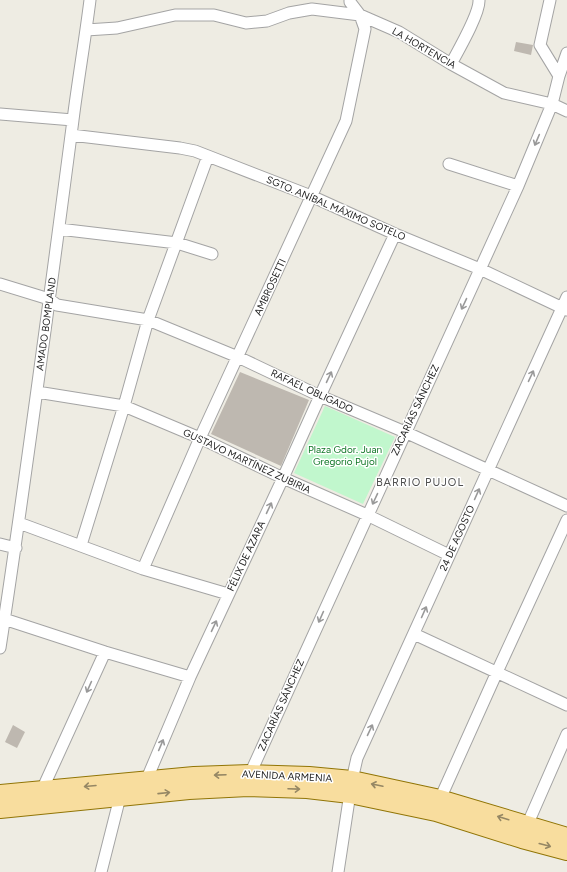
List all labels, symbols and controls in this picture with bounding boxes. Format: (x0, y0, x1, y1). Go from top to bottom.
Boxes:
street label: LA HORTENCIA (390, 24, 459, 72)
one-way arrow (533, 134, 541, 146)
street label: SGTO. ANÍBAL MÁXIMO SOTELO (264, 173, 408, 243)
street label: AMBROSETTI (251, 257, 289, 317)
street label: AMADO BOMPLAND (33, 277, 59, 371)
one-way arrow (460, 298, 467, 310)
street label: ZACARÍAS SÁNCHEZ (388, 362, 442, 458)
street label: RAFAEL OBLIGADO (269, 366, 356, 416)
one-way arrow (528, 370, 535, 382)
one-way arrow (326, 371, 333, 383)
street label: GUSTAVO MARTÍNEZ ZUBIRIA (181, 426, 313, 496)
park label: Plaza Gdor. Juan Gregorio Pujol (308, 443, 383, 468)
district label: BARRIO PUJOL (376, 476, 464, 489)
one-way arrow (474, 488, 481, 500)
one-way arrow (371, 493, 378, 505)
one-way arrow (266, 502, 273, 514)
street label: 24 DE AGOSTO (437, 503, 477, 573)
street label: FÉLIX DE AZARA (224, 519, 268, 593)
one-way arrow (421, 607, 428, 619)
one-way arrow (317, 611, 324, 623)
one-way arrow (210, 620, 218, 632)
street label: ZACARÍAS SÁNCHEZ (255, 657, 307, 753)
one-way arrow (85, 681, 92, 693)
one-way arrow (367, 725, 374, 737)
one-way arrow (158, 739, 166, 751)
street label: AVENIDA ARMENIA (242, 767, 333, 785)
one-way arrow (214, 771, 227, 778)
one-way arrow (371, 781, 384, 789)
one-way arrow (84, 782, 97, 789)
one-way arrow (287, 785, 300, 792)
one-way arrow (157, 789, 170, 796)
one-way arrow (497, 814, 510, 821)
one-way arrow (538, 841, 551, 849)

